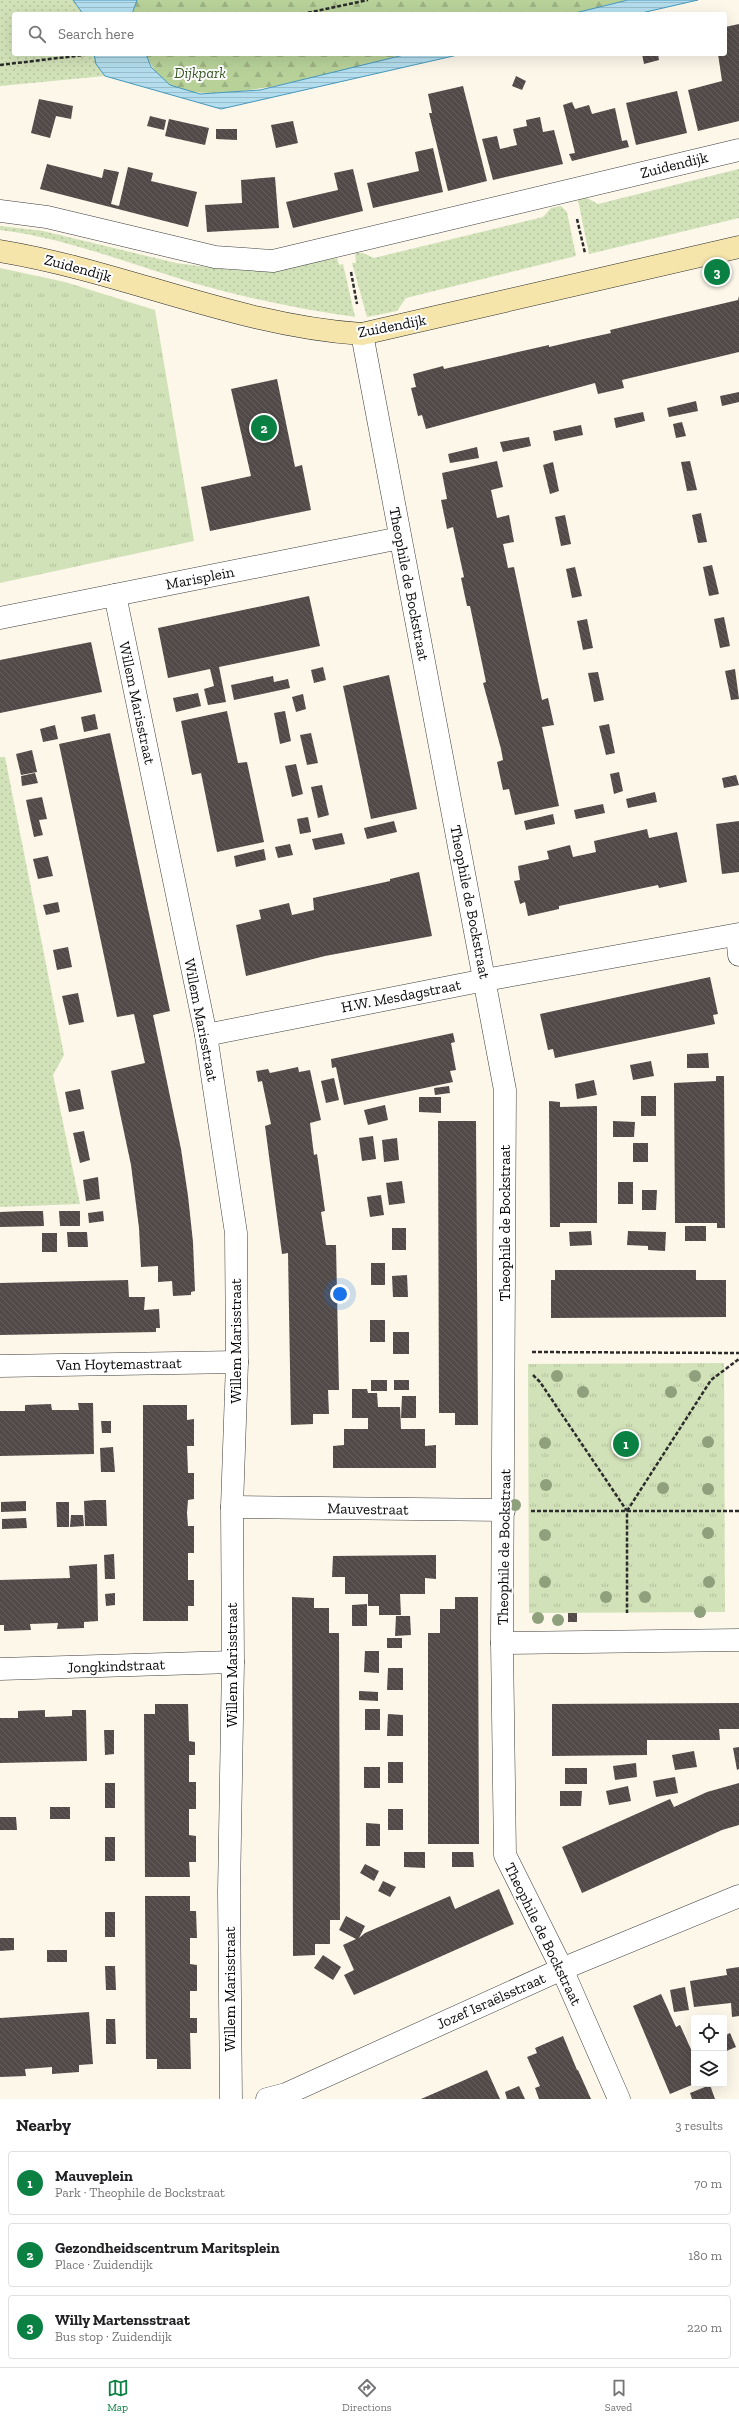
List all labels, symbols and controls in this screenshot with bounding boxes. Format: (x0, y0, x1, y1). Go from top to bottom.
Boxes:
search box (12, 12, 727, 56)
icon: search (26, 23, 48, 45)
text: Search here (58, 25, 134, 43)
park label: Dijkpark (174, 64, 226, 82)
street label: Zuidendijk (638, 148, 710, 182)
street label: Zuidendijk (42, 250, 114, 286)
pin: 3 (704, 257, 730, 287)
street label: Zuidendijk (356, 311, 428, 341)
pin: 2 (251, 413, 277, 443)
street label: Theophile de Bockstraat (385, 506, 433, 663)
street label: Marisplein (164, 562, 236, 593)
street label: Willem Marisstraat (115, 640, 159, 767)
street label: Theophile de Bockstraat (446, 824, 494, 981)
street label: Willem Marisstraat (180, 957, 222, 1084)
street label: H.W. Mesdagstraat (339, 975, 463, 1016)
street label: Theophile de Bockstraat (496, 1144, 514, 1301)
street label: Willem Marisstraat (227, 1278, 245, 1404)
your location (330, 1284, 350, 1304)
street label: Van Hoytemastraat (55, 1354, 182, 1374)
pin: 1 (613, 1429, 639, 1459)
street label: Theophile de Bockstraat (494, 1468, 514, 1625)
street label: Mauvestraat (327, 1499, 409, 1519)
street label: Willem Marisstraat (223, 1602, 241, 1728)
street label: Jongkindstraat (67, 1655, 166, 1677)
street label: Theophile de Bockstraat (501, 1860, 586, 2009)
street label: Willem Marisstraat (221, 1926, 239, 2052)
street label: Jozef Israëlsstraat (434, 1969, 549, 2033)
map controls (691, 2015, 727, 2087)
button: locate (691, 2015, 727, 2051)
button: layers (691, 2051, 727, 2087)
text: Nearby (16, 2115, 71, 2135)
text: 3 results (675, 2118, 723, 2133)
text: Mauveplein (55, 2167, 133, 2185)
text: 1 (27, 2176, 33, 2191)
text: 70 m (694, 2176, 722, 2191)
text: Park · Theophile de Bockstraat (55, 2185, 225, 2200)
text: Gezondheidscentrum Maritsplein (55, 2239, 280, 2257)
text: 2 (27, 2248, 33, 2263)
text: 180 m (688, 2248, 722, 2263)
text: Place · Zuidendijk (55, 2257, 153, 2272)
text: Willy Martensstraat (55, 2311, 190, 2329)
text: 3 (27, 2320, 33, 2335)
text: 220 m (687, 2320, 722, 2335)
text: Bus stop · Zuidendijk (55, 2329, 172, 2344)
tab: Map (107, 2377, 129, 2414)
tab: Directions (342, 2377, 392, 2414)
tab: Saved (605, 2377, 632, 2414)

